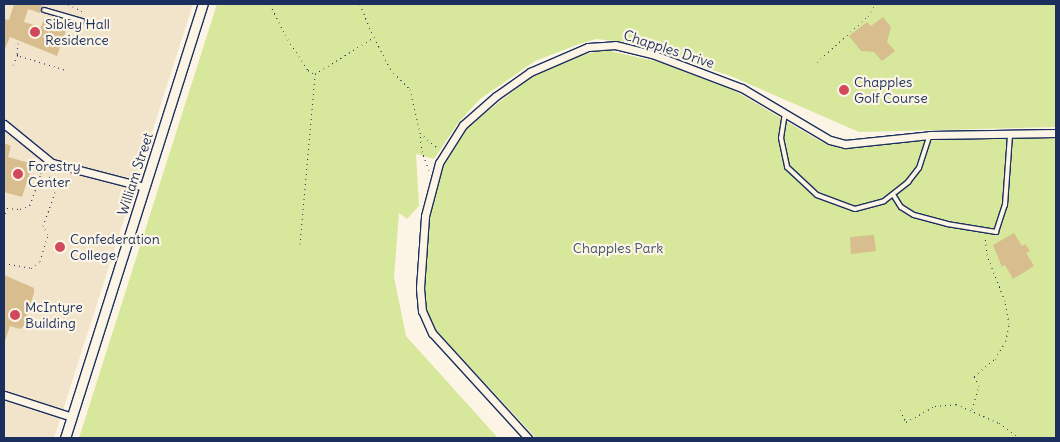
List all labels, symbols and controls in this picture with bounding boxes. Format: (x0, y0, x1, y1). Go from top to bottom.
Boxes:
place label: Sibley Hall Residence (45, 16, 110, 48)
marker: Sibley Hall Residence (29, 26, 41, 38)
street label: Chapples Drive (621, 26, 717, 72)
place label: Chapples Golf Course (854, 74, 928, 106)
marker: Chapples Golf Course (838, 84, 850, 96)
street label: William Street (114, 130, 156, 218)
place label: Forestry Center (28, 158, 81, 190)
marker: Forestry Center (12, 168, 24, 180)
place label: Confederation College (70, 231, 160, 264)
park label: Chapples Park (573, 240, 663, 256)
marker: Confederation College (54, 241, 66, 253)
place label: McIntyre Building (25, 299, 83, 332)
marker: McIntyre Building (9, 309, 21, 321)

